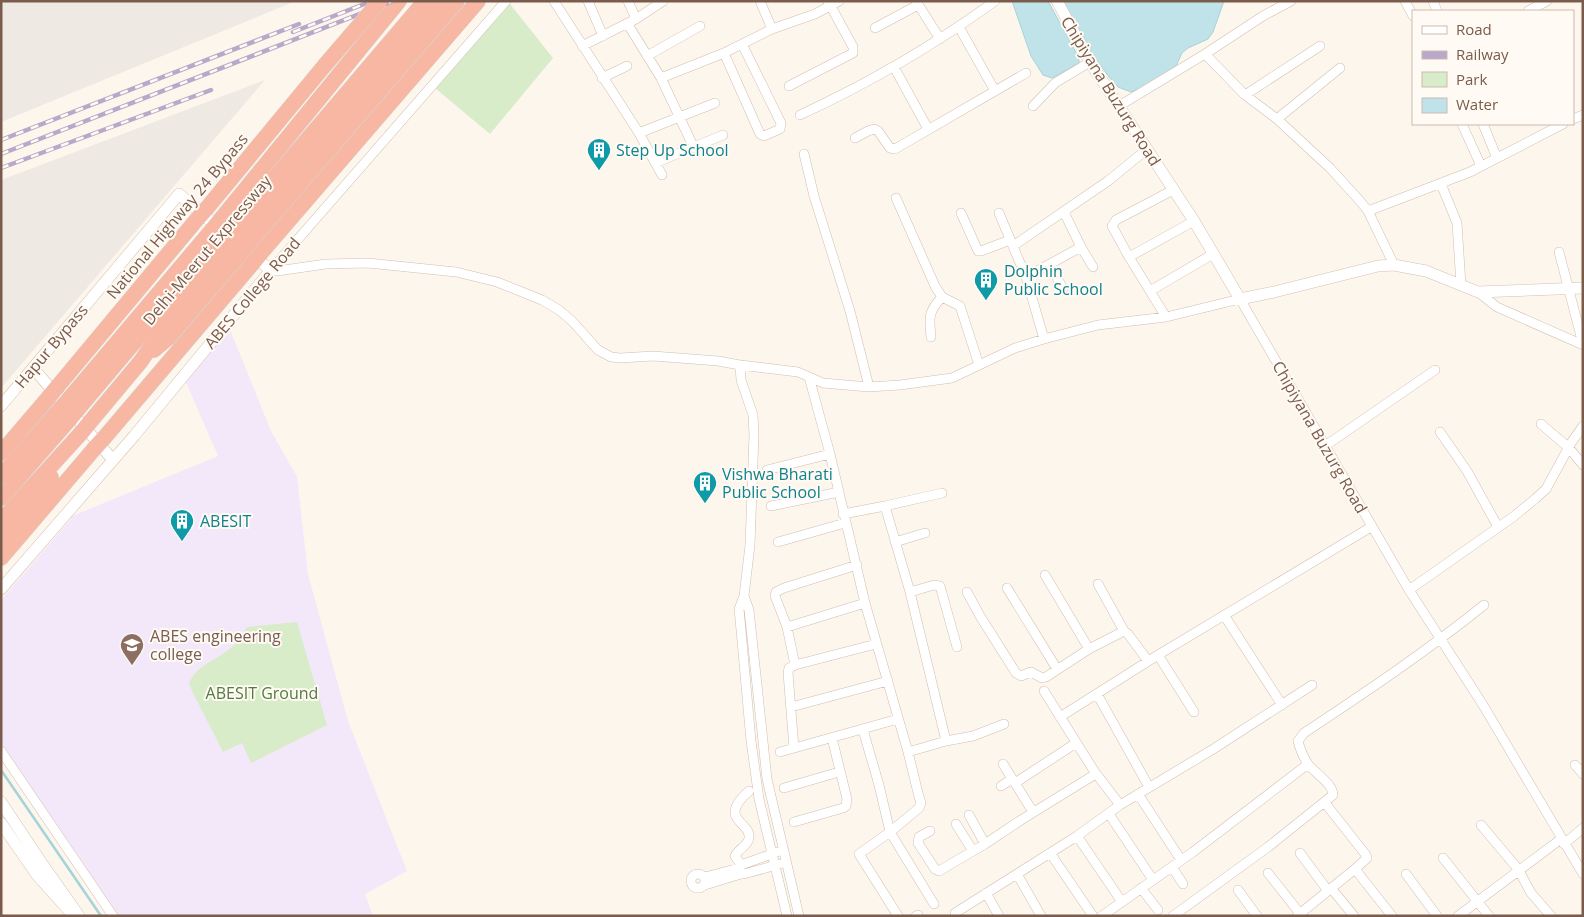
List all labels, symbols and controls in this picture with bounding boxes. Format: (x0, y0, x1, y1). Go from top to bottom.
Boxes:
legend (1412, 10, 1574, 125)
street label: Chipiyana Buzurg Road (1056, 12, 1166, 170)
text: Road (1456, 19, 1492, 39)
text: Railway (1456, 44, 1509, 64)
text: Park (1456, 69, 1487, 89)
text: Water (1456, 94, 1498, 114)
street label: National Highway 24 Bypass (101, 129, 253, 303)
building icon: Step Up School (586, 137, 612, 171)
place label: Step Up School (616, 139, 729, 161)
street label: Delhi-Meerut Expressway (138, 170, 277, 330)
street label: ABES College Road (199, 233, 305, 353)
place label: Dolphin Public School (1004, 260, 1103, 300)
building icon: Dolphin Public School (973, 267, 999, 301)
street label: Hapur Bypass (9, 299, 93, 393)
street label: Chipiyana Buzurg Road (1267, 357, 1373, 517)
place label: Vishwa Bharati Public School (722, 463, 833, 503)
building icon: Vishwa Bharati Public School (692, 470, 718, 504)
building icon: ABESIT (169, 508, 195, 542)
place label: ABESIT (200, 510, 252, 532)
place label: ABES engineering college (150, 625, 281, 665)
school or university icon: ABES engineering college (119, 632, 145, 666)
park label: ABESIT Ground (206, 682, 318, 704)

